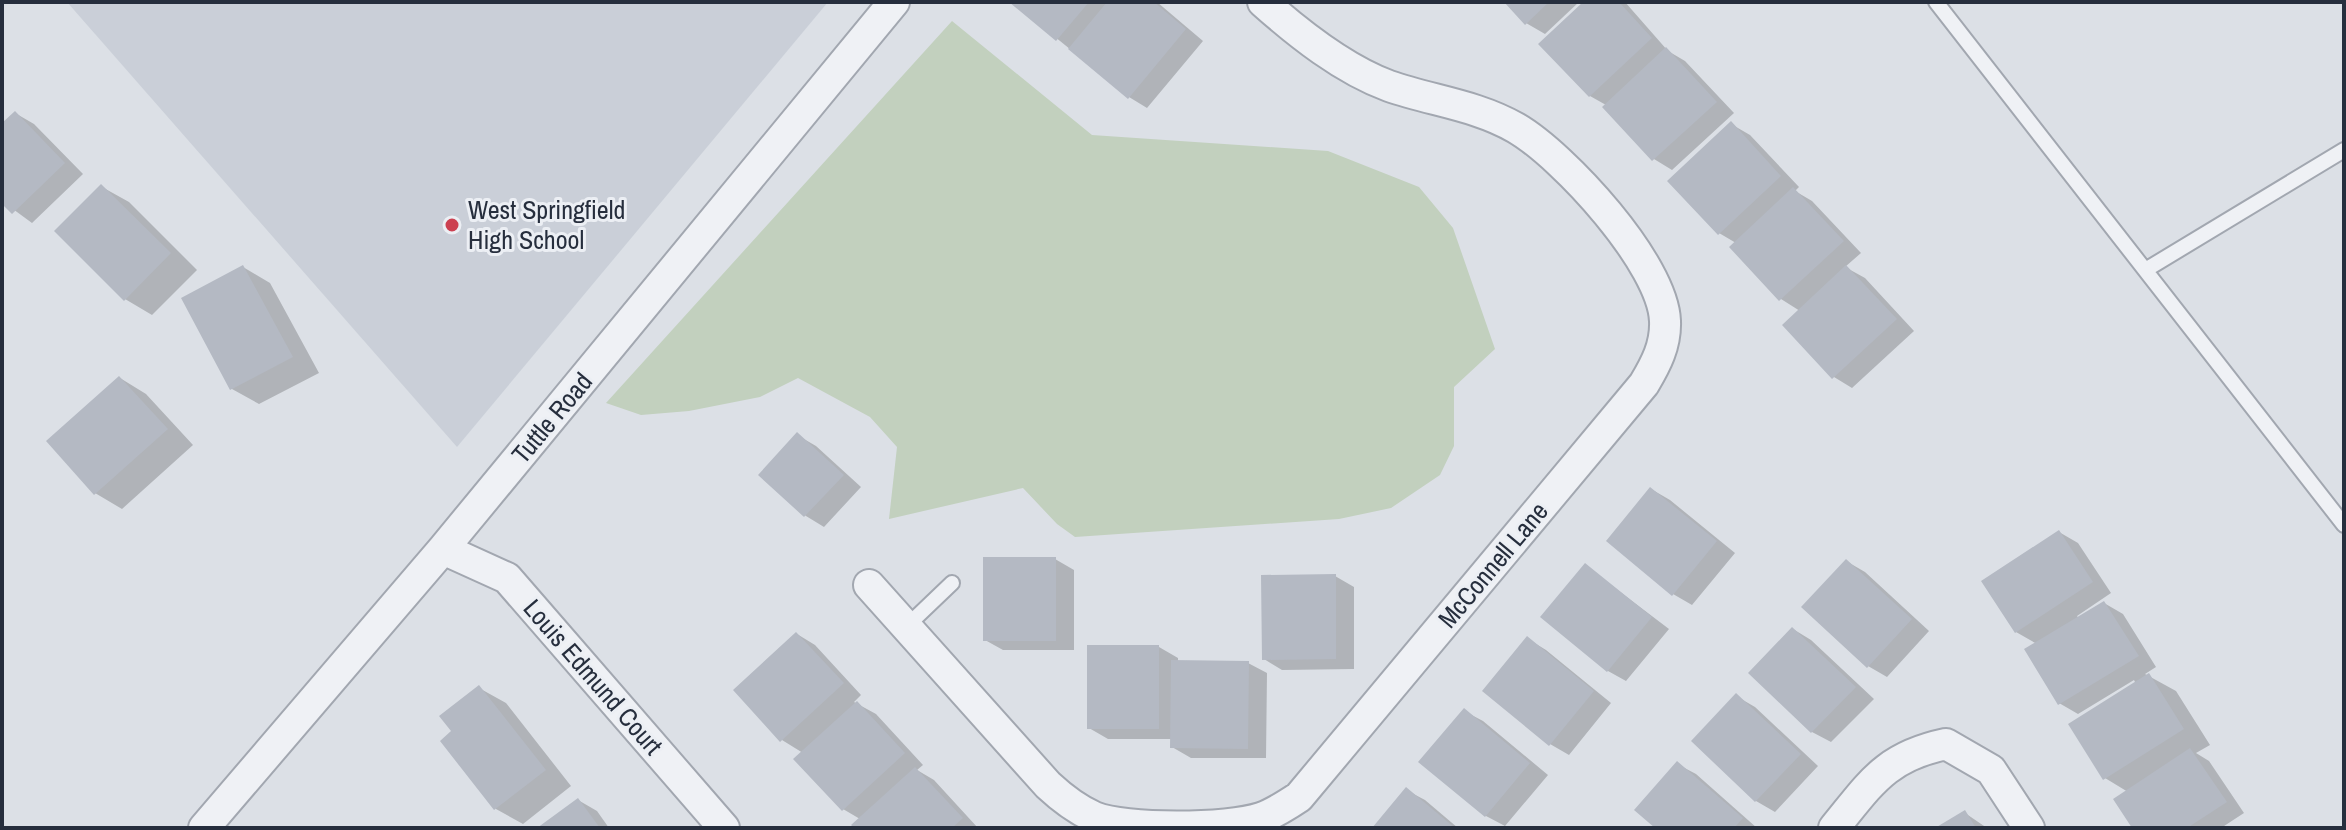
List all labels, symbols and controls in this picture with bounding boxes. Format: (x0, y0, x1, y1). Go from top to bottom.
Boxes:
place label: West Springfield High School (468, 192, 625, 257)
marker: West Springfield High School (443, 216, 461, 234)
street label: Tuttle Road (503, 365, 600, 470)
street label: McConnell Lane (1430, 494, 1556, 635)
street label: Louis Edmund Court (516, 591, 671, 762)

